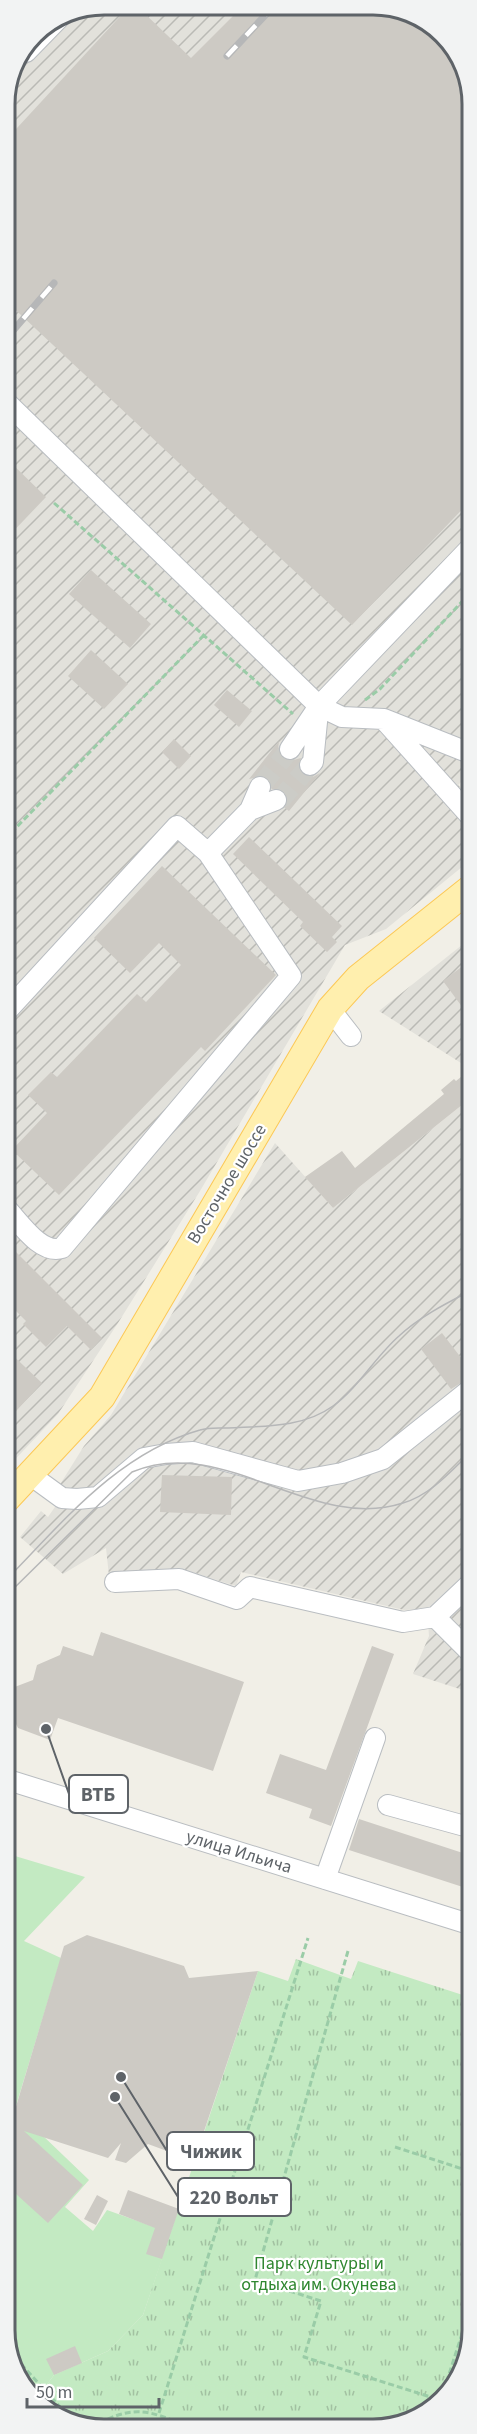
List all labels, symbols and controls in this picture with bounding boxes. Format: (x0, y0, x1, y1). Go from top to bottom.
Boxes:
street label: Восточное шоссе (181, 1119, 273, 1249)
callout: ВТБ (69, 1775, 128, 1813)
text: ВТБ (81, 1781, 115, 1809)
street label: улица Ильича (183, 1824, 295, 1880)
callout: Чижик (167, 2132, 254, 2170)
text: Чижик (180, 2138, 242, 2166)
callout: 220 Вольт (178, 2178, 291, 2216)
text: 220 Вольт (189, 2184, 279, 2212)
park label: Парк культуры и отдыха им. Окунева (241, 2251, 397, 2297)
scale bar (27, 2371, 159, 2409)
text: 50 m (36, 2380, 72, 2405)

